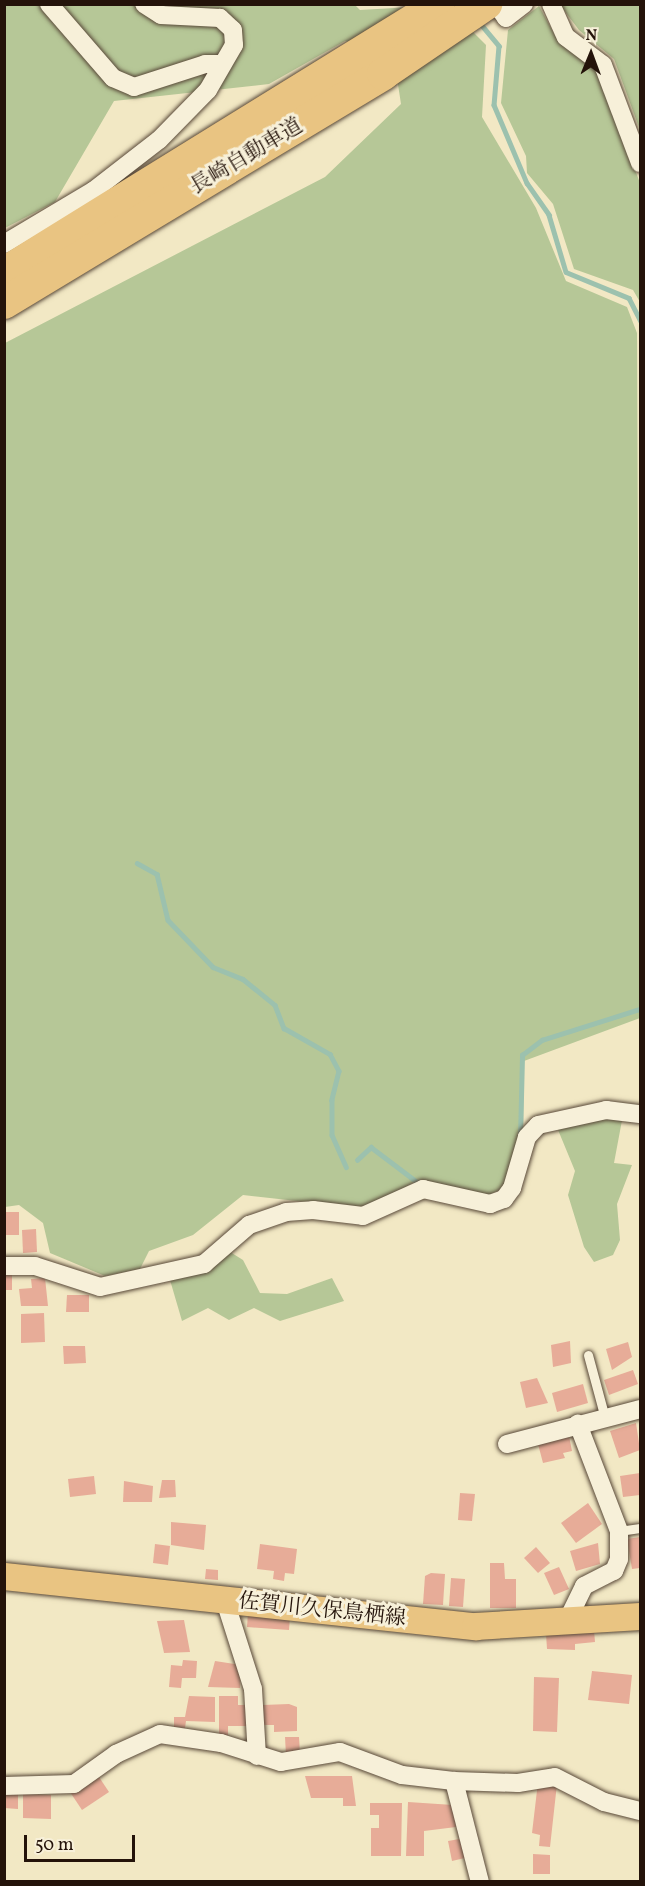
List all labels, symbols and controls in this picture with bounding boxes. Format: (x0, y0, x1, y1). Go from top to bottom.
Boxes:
north arrow (561, 24, 621, 84)
text: N (585, 25, 597, 47)
street label: 長崎自動車道 (187, 114, 307, 200)
street label: 佐賀川久保鳥栖線 (237, 1590, 407, 1632)
scale bar (27, 1823, 138, 1861)
text: 50 m (35, 1833, 74, 1858)

